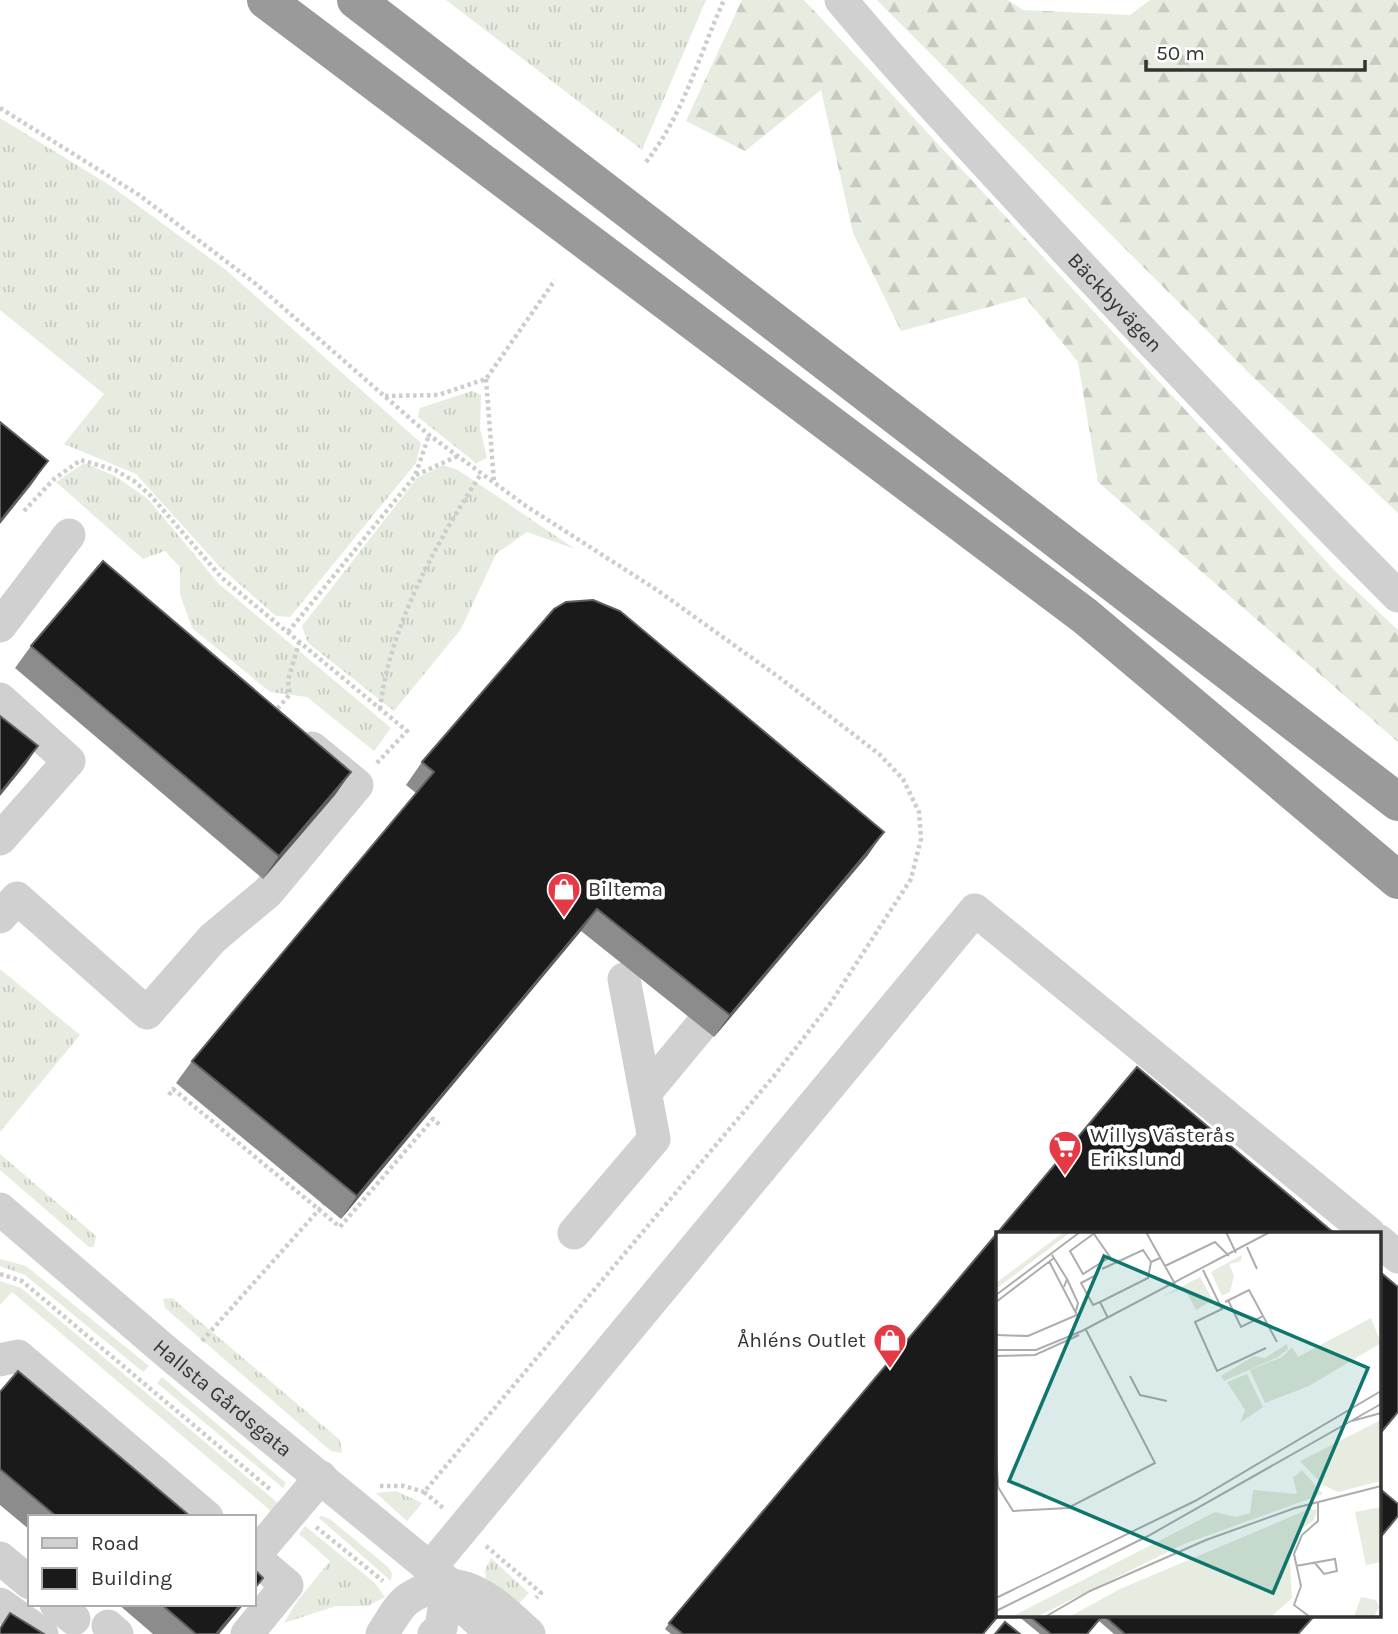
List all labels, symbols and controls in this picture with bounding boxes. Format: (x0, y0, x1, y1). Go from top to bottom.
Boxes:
scale bar (1146, 28, 1365, 72)
text: 50 m (1156, 41, 1205, 65)
street label: Bäckbyvägen (1063, 248, 1167, 357)
shop icon: Biltema (545, 870, 583, 919)
place label: Biltema (588, 877, 663, 901)
place label: Willys Västerås Erikslund (1090, 1123, 1235, 1171)
supermarket icon: Willys Västerås Erikslund (1046, 1128, 1084, 1177)
inset map (996, 1232, 1380, 1616)
shop icon: Åhléns Outlet (871, 1321, 909, 1370)
place label: Åhléns Outlet (737, 1328, 866, 1352)
street label: Hallsta Gårdsgata (149, 1334, 297, 1462)
legend (28, 1515, 256, 1606)
text: Road (91, 1531, 139, 1555)
text: Building (91, 1566, 172, 1590)

